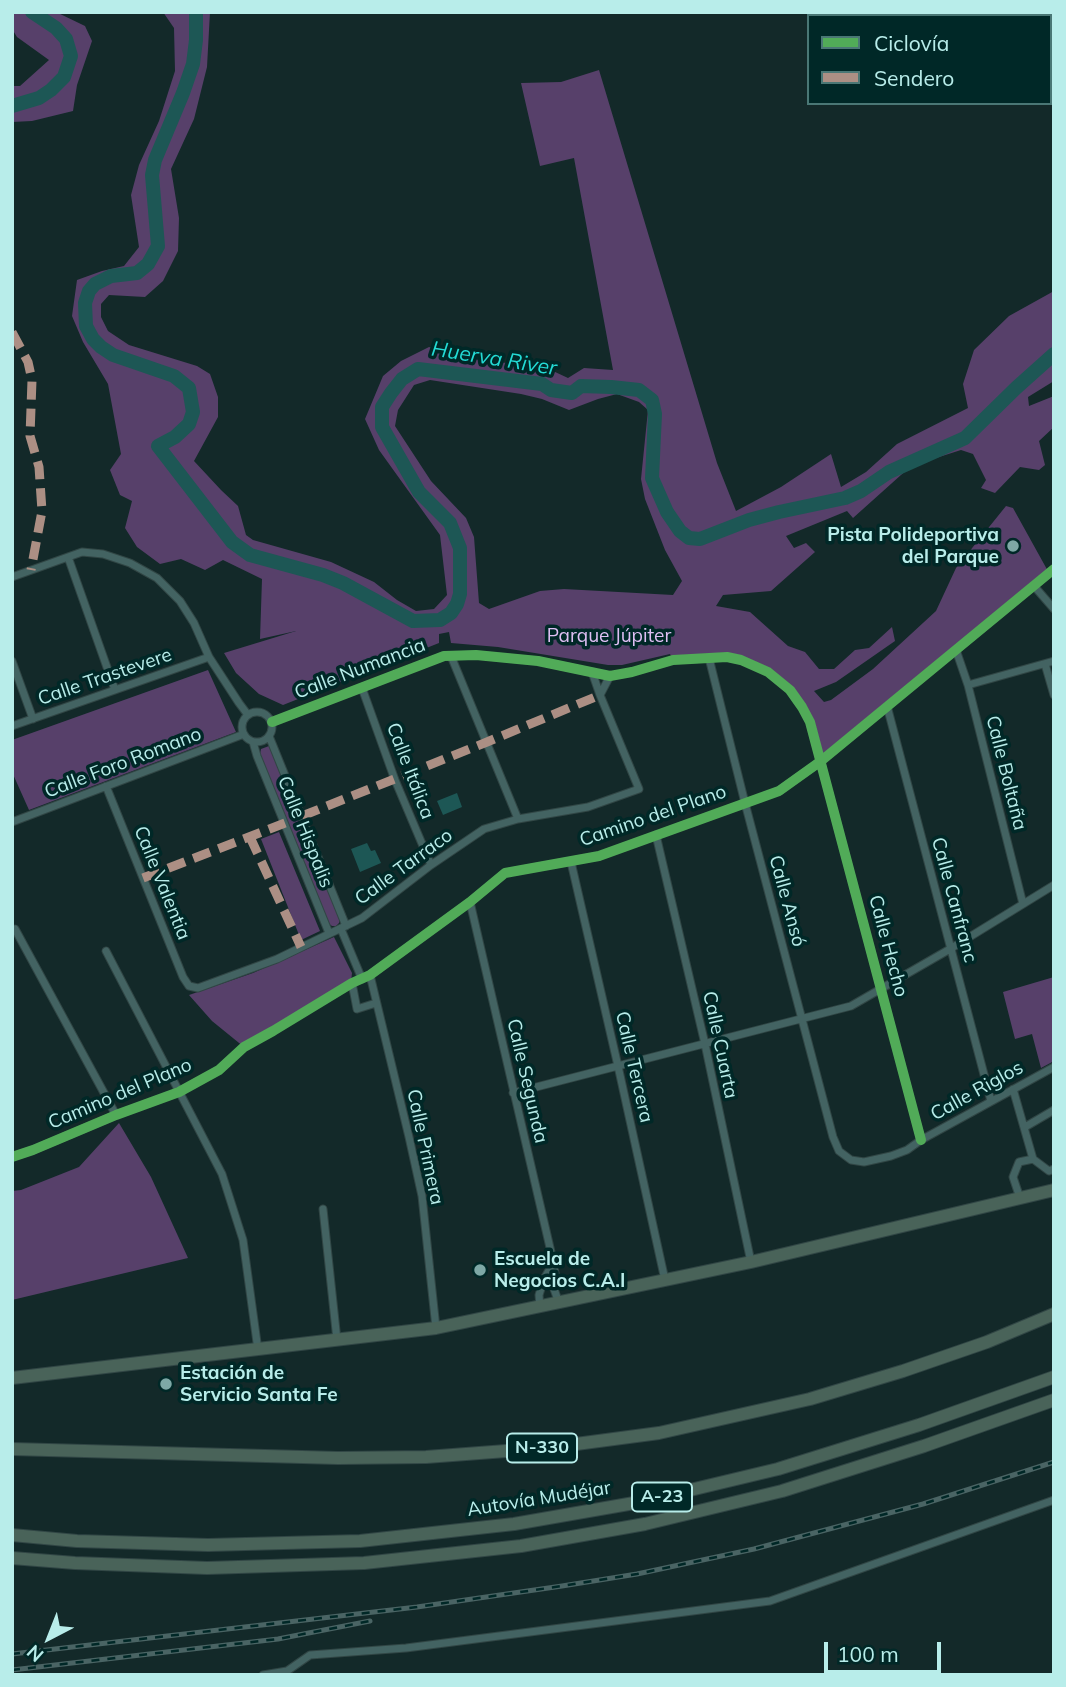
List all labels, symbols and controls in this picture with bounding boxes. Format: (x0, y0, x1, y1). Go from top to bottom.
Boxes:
legend (807, 14, 1052, 105)
text: Ciclovía (874, 30, 949, 56)
text: Sendero (874, 65, 954, 91)
water label: Huerva River (430, 337, 558, 381)
place label: Pista Polideportiva del Parque (827, 524, 999, 568)
marker: Pista Polideportiva del Parque (1005, 538, 1021, 554)
park label: Parque Júpiter (547, 625, 671, 647)
street label: Calle Numancia (291, 634, 429, 704)
street label: Calle Trastevere (35, 643, 175, 711)
street label: Calle Boltaña (981, 713, 1031, 833)
street label: Calle Itálica (381, 720, 439, 822)
street label: Calle Foro Romano (41, 723, 205, 803)
street label: Calle Hispalis (272, 773, 338, 891)
street label: Camino del Plano (577, 780, 729, 852)
street label: Calle Valentia (129, 823, 195, 943)
street label: Calle Tarraco (351, 824, 457, 910)
street label: Calle Canfranc (926, 835, 982, 965)
street label: Calle Ansó (764, 853, 810, 949)
street label: Calle Hecho (863, 892, 913, 1000)
street label: Calle Cuarta (698, 989, 742, 1101)
street label: Calle Tercera (610, 1009, 658, 1125)
street label: Calle Segunda (502, 1017, 552, 1145)
street label: Camino del Plano (45, 1053, 195, 1135)
street label: Calle Riglos (927, 1056, 1027, 1126)
street label: Calle Primera (402, 1087, 448, 1207)
place label: Escuela de Negocios C.A.I (494, 1248, 625, 1292)
marker: Escuela de Negocios C.A.I (472, 1262, 488, 1278)
place label: Estación de Servicio Santa Fe (180, 1362, 338, 1406)
marker: Estación de Servicio Santa Fe (158, 1376, 174, 1392)
road number: N-330 (507, 1434, 577, 1462)
street label: Autovía Mudéjar (466, 1476, 612, 1522)
road number: A-23 (632, 1482, 692, 1512)
north arrow (14, 1603, 84, 1673)
scale bar (828, 1628, 945, 1672)
text: N (22, 1640, 48, 1667)
text: 100 m (837, 1641, 899, 1667)

